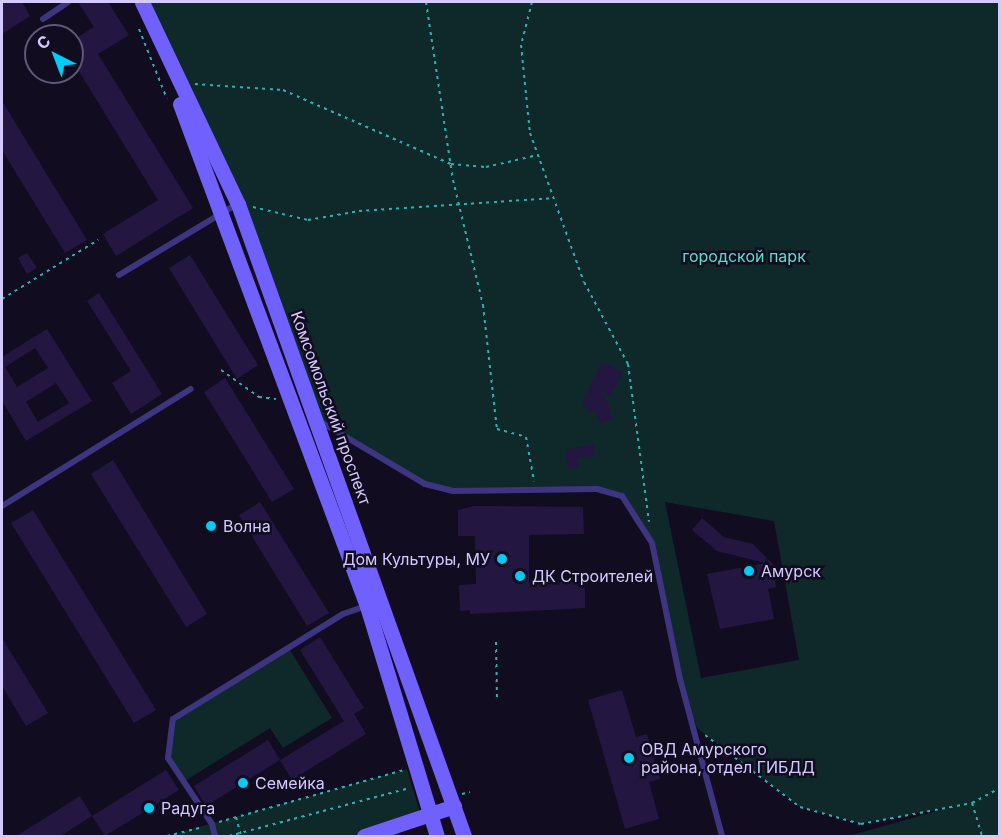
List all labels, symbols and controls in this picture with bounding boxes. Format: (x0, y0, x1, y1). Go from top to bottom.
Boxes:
north arrow (24, 24, 84, 84)
text: С (32, 31, 54, 54)
park label: городской парк (682, 246, 806, 266)
street label: Комсомольский проспект (287, 308, 375, 508)
place label: Волна (223, 516, 271, 536)
marker: Волна (204, 519, 218, 533)
place label: Дом Культуры, МУ (342, 549, 490, 569)
marker: Дом Культуры, МУ (495, 552, 509, 566)
place label: Амурск (761, 561, 821, 581)
marker: Амурск (742, 564, 756, 578)
place label: ДК Строителей (532, 566, 653, 586)
marker: ДК Строителей (513, 569, 527, 583)
place label: ОВД Амурского района, отдел ГИБДД (641, 739, 815, 777)
marker: ОВД Амурского района, отдел ГИБДД (622, 751, 636, 765)
place label: Семейка (255, 773, 325, 793)
marker: Семейка (236, 776, 250, 790)
place label: Радуга (161, 798, 215, 818)
marker: Радуга (142, 801, 156, 815)

